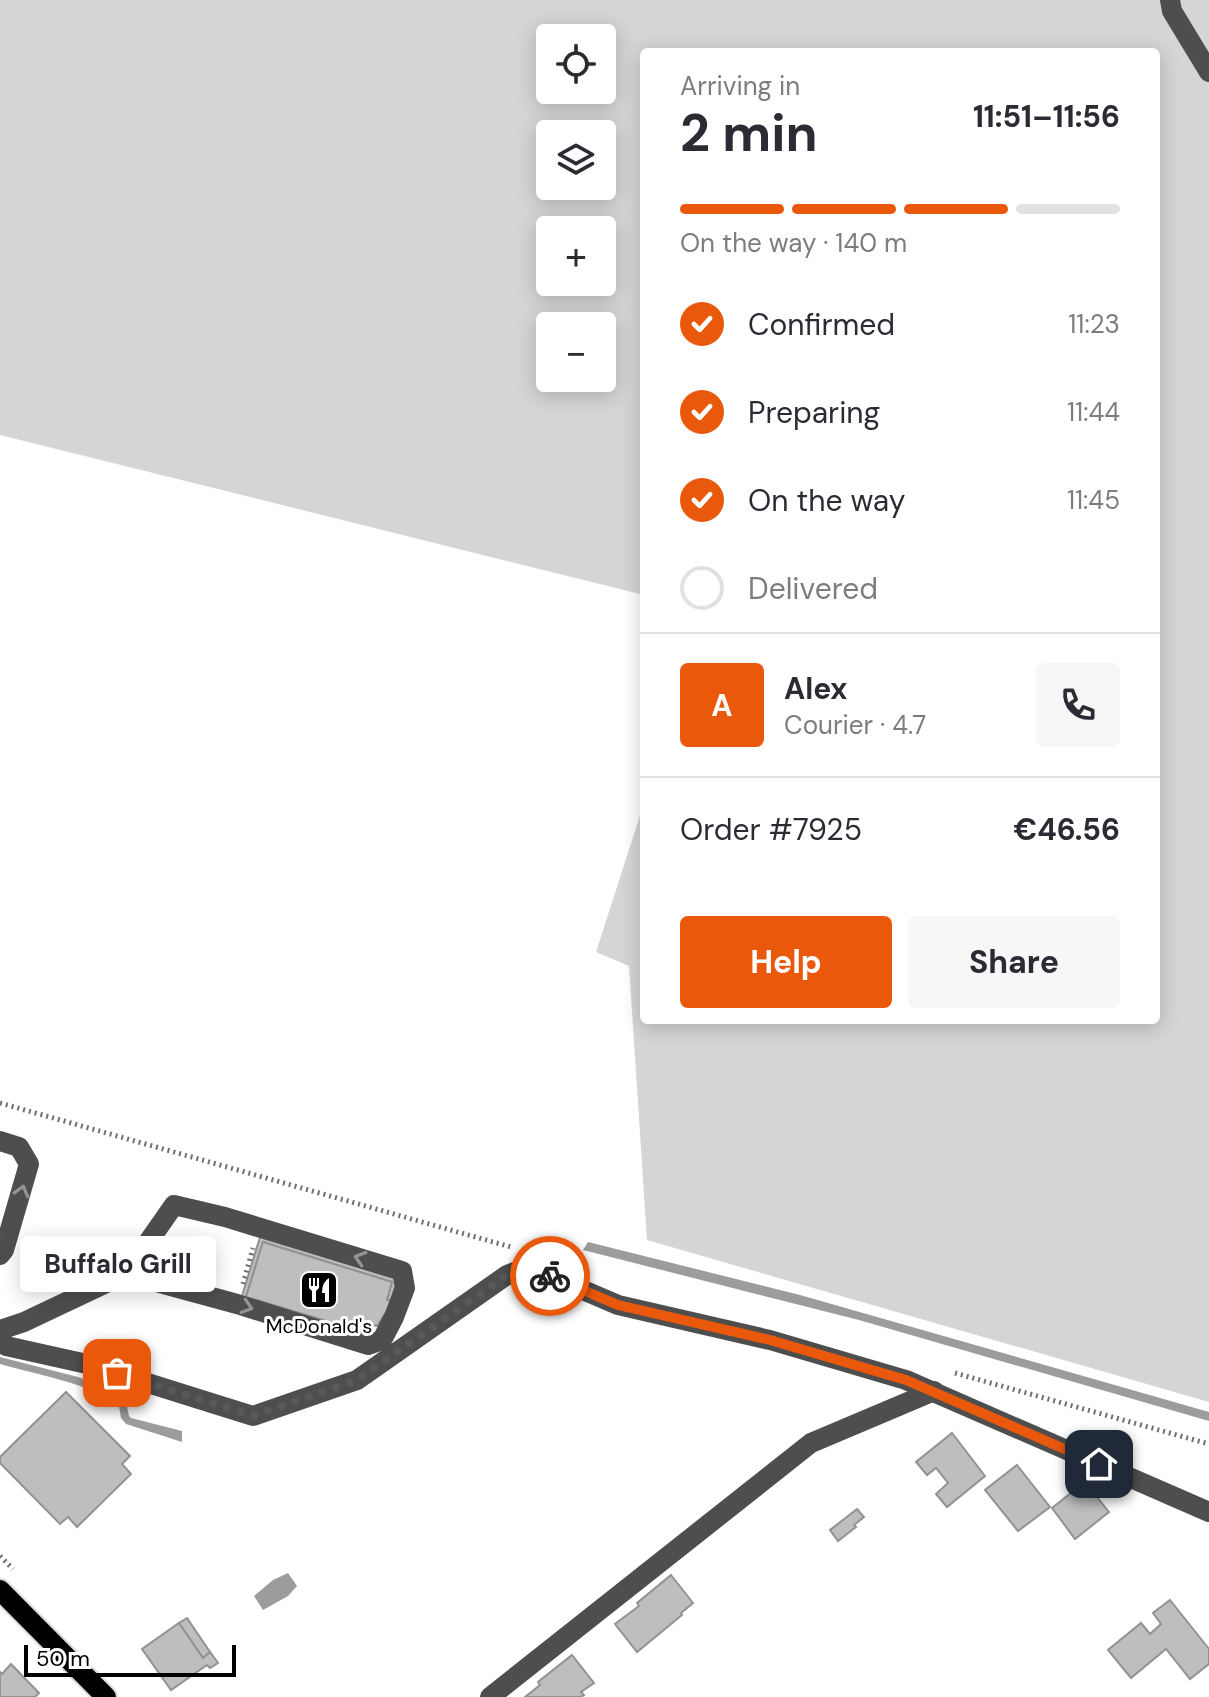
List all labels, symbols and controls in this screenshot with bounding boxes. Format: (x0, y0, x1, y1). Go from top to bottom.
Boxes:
map controls (536, 24, 616, 392)
button: locate (536, 24, 616, 104)
text: Arriving in (680, 69, 800, 103)
text: 11:51–11:56 (973, 97, 1120, 136)
text: 2 min (680, 99, 818, 167)
button: layers (536, 120, 616, 200)
button: + (536, 216, 616, 296)
text: On the way · 140 m (680, 226, 907, 260)
icon: check (680, 302, 724, 346)
text: Confirmed (748, 305, 895, 344)
text: 11:23 (1068, 307, 1120, 341)
button: − (536, 312, 616, 392)
icon: check (680, 390, 724, 434)
text: Preparing (748, 393, 880, 432)
text: 11:44 (1067, 395, 1120, 429)
icon: check (680, 478, 724, 522)
text: On the way (748, 481, 905, 520)
text: 11:45 (1067, 483, 1120, 517)
text: Delivered (748, 569, 878, 608)
button: phone (1036, 663, 1120, 747)
text: Alex (784, 669, 847, 708)
text: A (711, 686, 733, 725)
text: Courier · 4.7 (784, 708, 926, 742)
text: Order #7925 (680, 810, 862, 849)
text: €46.56 (1014, 810, 1120, 849)
button: Help (680, 916, 892, 1008)
button: Share (908, 916, 1120, 1008)
one-way arrow (12, 1184, 29, 1198)
courier (510, 1236, 590, 1316)
callout: Buffalo Grill (19, 1237, 215, 1293)
text: Buffalo Grill (44, 1247, 192, 1281)
one-way arrow (353, 1251, 367, 1267)
icon: bike (528, 1254, 572, 1298)
restaurant icon: McDonald's (298, 1269, 340, 1311)
one-way arrow (240, 1298, 254, 1314)
place label: McDonald's (266, 1313, 372, 1339)
pin (83, 1339, 151, 1407)
icon: bag (95, 1351, 139, 1395)
pin (1065, 1430, 1133, 1498)
icon: home (1077, 1442, 1121, 1486)
scale bar (24, 1641, 236, 1677)
text: 50 m (36, 1644, 90, 1673)

